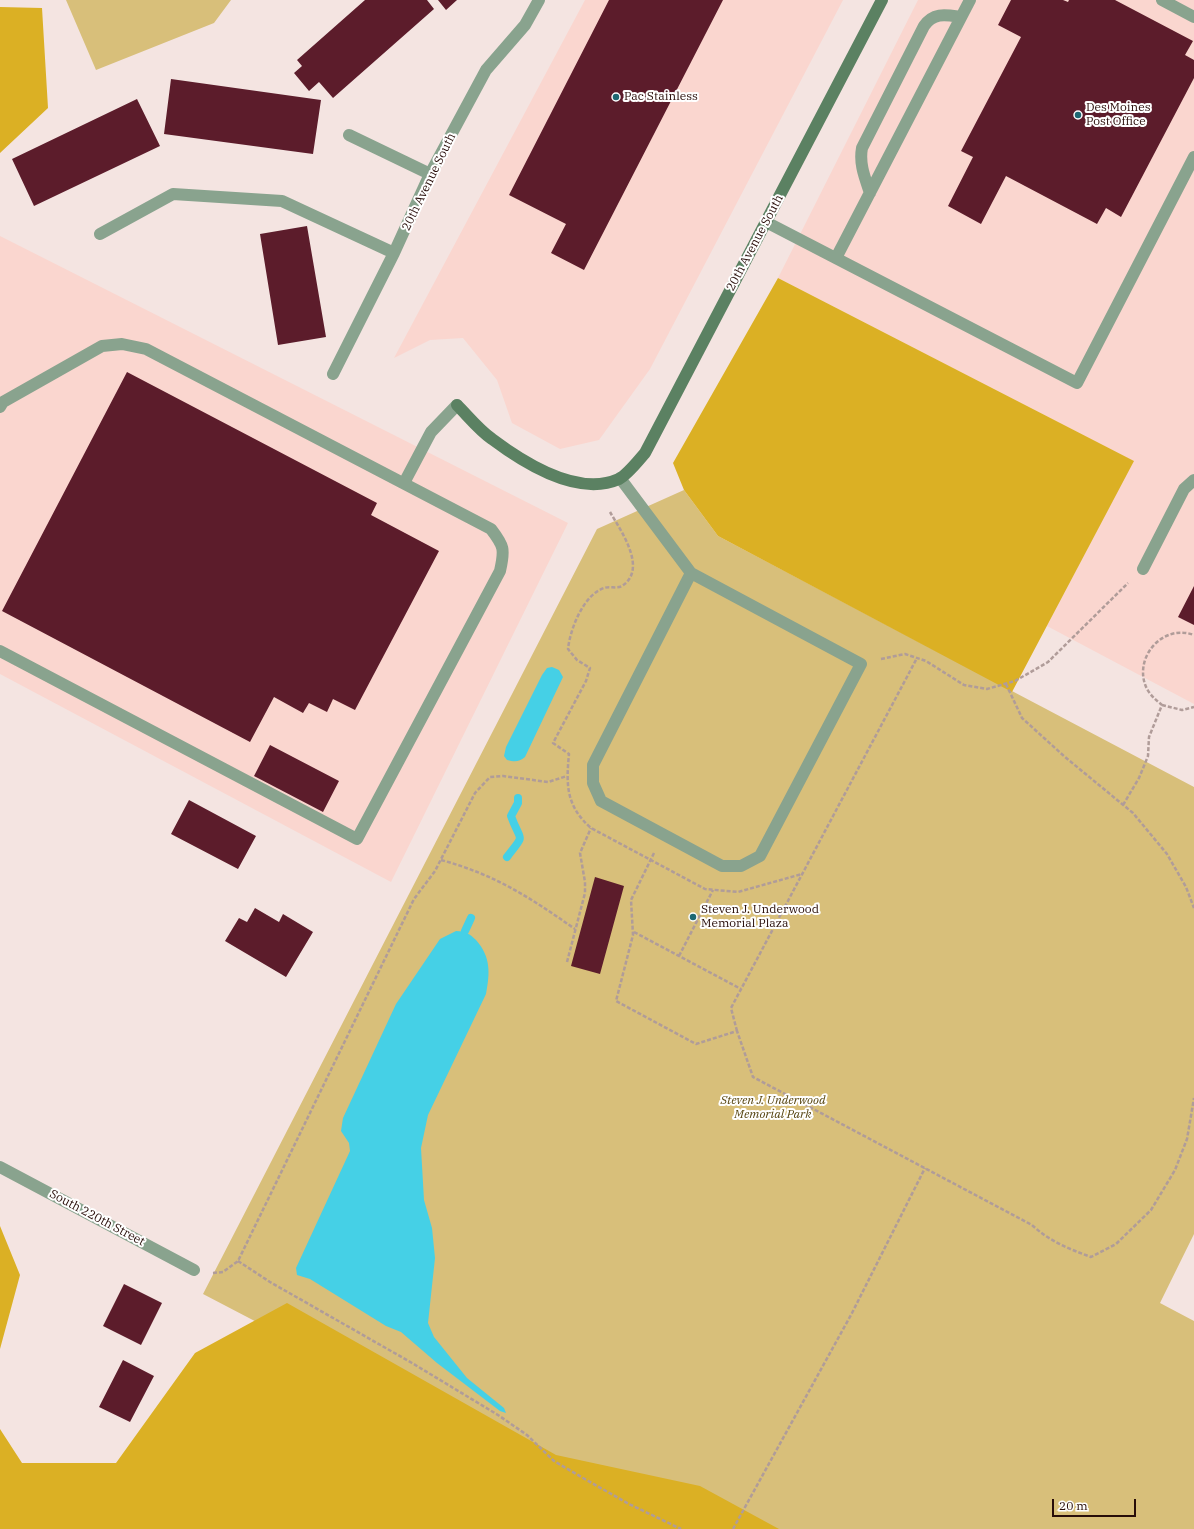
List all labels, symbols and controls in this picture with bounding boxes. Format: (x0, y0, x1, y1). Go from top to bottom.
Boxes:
place label: Pac Stainless (624, 90, 698, 104)
marker: Pac Stainless (611, 92, 621, 102)
place label: Des Moines Post Office (1086, 101, 1151, 129)
marker: Des Moines Post Office (1073, 110, 1083, 120)
street label: 20th Avenue South (399, 131, 459, 233)
street label: 20th Avenue South (724, 192, 786, 294)
place label: Steven J. Underwood Memorial Plaza (701, 903, 819, 931)
marker: Steven J. Underwood Memorial Plaza (688, 912, 698, 922)
park label: Steven J. Underwood Memorial Park (720, 1094, 826, 1122)
street label: South 220th Street (47, 1187, 147, 1249)
scale bar (1054, 1491, 1138, 1517)
text: 20 m (1059, 1498, 1088, 1513)

